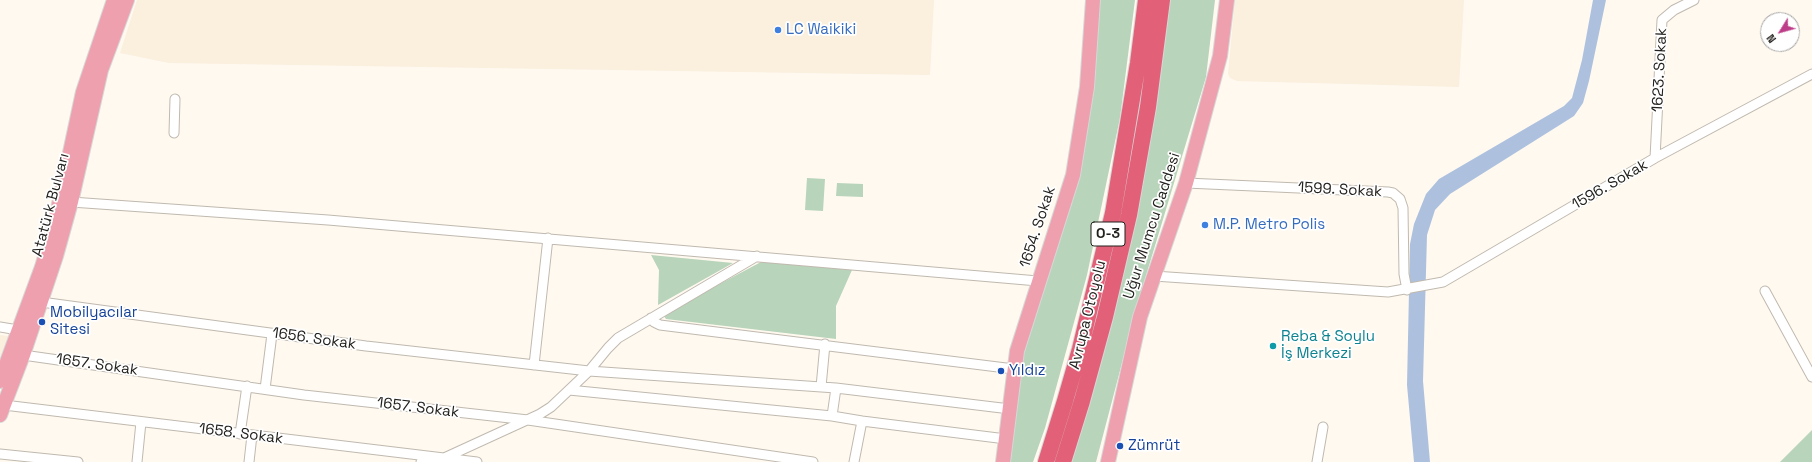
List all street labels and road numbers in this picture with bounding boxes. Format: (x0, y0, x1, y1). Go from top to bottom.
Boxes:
street label: 1623. Sokak (1649, 28, 1671, 112)
street label: Uğur Mumcu Caddesi (1120, 150, 1184, 302)
street label: Atatürk Bulvarı (29, 151, 73, 259)
street label: 1596. Sokak (1569, 156, 1651, 214)
street label: 1599. Sokak (1297, 179, 1383, 201)
street label: 1654. Sokak (1016, 184, 1060, 270)
road number: O-3 (1091, 222, 1125, 246)
street label: Avrupa Otoyolu (1066, 259, 1110, 371)
street label: 1656. Sokak (271, 324, 357, 354)
street label: 1657. Sokak (55, 350, 139, 380)
street label: 1657. Sokak (376, 394, 460, 422)
street label: 1658. Sokak (198, 420, 284, 448)

